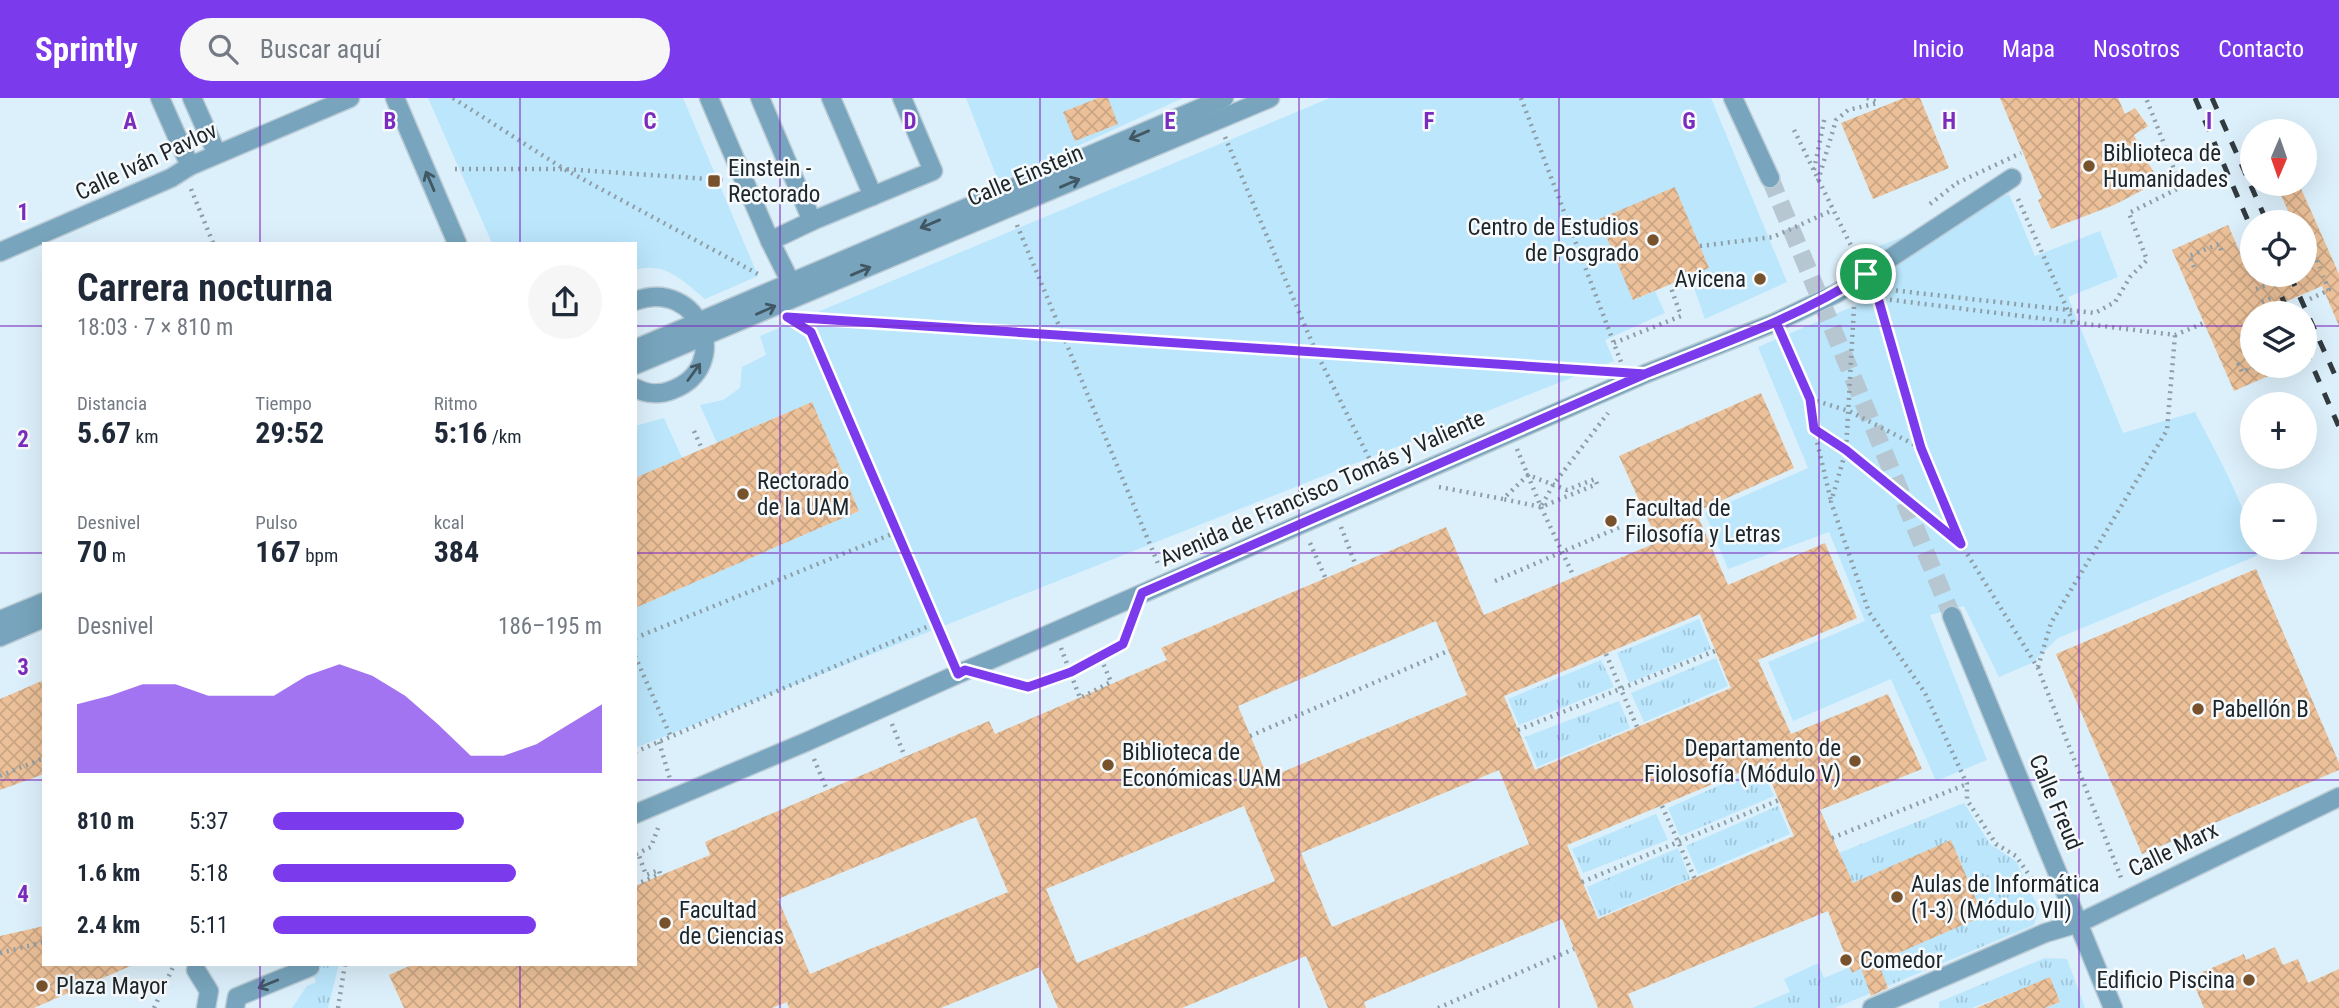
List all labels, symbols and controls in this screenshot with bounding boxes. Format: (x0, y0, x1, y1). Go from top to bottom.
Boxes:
search box (180, 18, 670, 81)
text: Sprintly (35, 30, 138, 69)
icon: search (204, 30, 242, 68)
text: Buscar aquí (260, 34, 381, 64)
text: Inicio (1912, 35, 1964, 63)
text: Mapa (2002, 35, 2055, 63)
text: Nosotros (2093, 35, 2180, 63)
text: Contacto (2218, 35, 2304, 63)
text: A (123, 108, 137, 135)
text: B (384, 108, 396, 135)
text: C (643, 108, 657, 135)
text: D (904, 108, 917, 135)
text: E (1164, 108, 1176, 135)
text: F (1424, 108, 1435, 135)
text: G (1682, 108, 1696, 135)
text: H (1942, 108, 1956, 135)
text: I (2206, 108, 2212, 135)
street label: Calle Iván Pavlov (71, 117, 222, 206)
north arrow (2240, 119, 2317, 196)
map controls (2240, 119, 2317, 560)
one-way arrow (1129, 129, 1150, 142)
street label: Calle Einstein (963, 139, 1087, 212)
place label: Biblioteca de Humanidades (2103, 140, 2228, 193)
place label: Einstein - Rectorado (728, 155, 820, 208)
marker: Biblioteca de Humanidades (2081, 158, 2097, 174)
one-way arrow (423, 170, 436, 192)
marker: Einstein - Rectorado (706, 173, 722, 189)
one-way arrow (1059, 175, 1081, 188)
text: 1 (17, 199, 29, 226)
button: locate (2240, 210, 2317, 287)
place label: Centro de Estudios de Posgrado (1468, 214, 1639, 267)
one-way arrow (920, 218, 941, 231)
marker: Centro de Estudios de Posgrado (1645, 232, 1661, 248)
pin (1836, 244, 1896, 304)
icon: arrive (1847, 255, 1885, 293)
one-way arrow (849, 264, 871, 277)
button: share (528, 265, 602, 339)
text: Carrera nocturna (77, 266, 333, 310)
place label: Avicena (1675, 266, 1746, 293)
marker: Avicena (1752, 271, 1768, 287)
button: layers (2240, 301, 2317, 378)
one-way arrow (755, 303, 776, 316)
text: 18:03 · 7 × 810 m (77, 314, 233, 341)
one-way arrow (687, 363, 702, 382)
text: Distancia (77, 392, 147, 415)
text: Tiempo (255, 392, 312, 415)
text: Ritmo (434, 392, 478, 415)
button: + (2240, 392, 2317, 469)
street label: Avenida de Francisco Tomás y Valiente (1156, 404, 1489, 572)
text: 5.67 (77, 415, 131, 450)
text: 29:52 (255, 415, 324, 450)
text: 5:16 (434, 415, 487, 450)
text: km (131, 425, 158, 448)
text: /km (487, 425, 522, 448)
text: 2 (17, 426, 29, 453)
place label: Rectorado de la UAM (757, 468, 849, 521)
button: − (2240, 483, 2317, 560)
marker: Rectorado de la UAM (735, 486, 751, 502)
place label: Facultad de Filosofía y Letras (1625, 495, 1781, 548)
text: Desnivel (77, 511, 140, 534)
text: Pulso (255, 511, 298, 534)
text: kcal (434, 511, 464, 534)
marker: Facultad de Filosofía y Letras (1603, 513, 1619, 529)
text: 70 (77, 534, 107, 569)
text: 167 (255, 534, 301, 569)
text: 384 (434, 534, 479, 569)
text: m (107, 544, 126, 567)
text: bpm (301, 544, 338, 567)
text: Desnivel (77, 613, 154, 640)
text: 186–195 m (498, 613, 602, 640)
text: 3 (17, 654, 29, 681)
place label: Pabellón B (2212, 696, 2309, 723)
marker: Pabellón B (2190, 701, 2206, 717)
place label: Departamento de Fiolosofía (Módulo V) (1644, 735, 1841, 788)
place label: Biblioteca de Económicas UAM (1122, 739, 1281, 792)
street label: Calle Freud (2023, 750, 2088, 854)
marker: Departamento de Fiolosofía (Módulo V) (1847, 753, 1863, 769)
marker: Biblioteca de Económicas UAM (1100, 757, 1116, 773)
text: 810 m (77, 808, 134, 835)
text: 5:37 (189, 808, 228, 835)
street label: Calle Marx (2124, 816, 2222, 883)
text: 1.6 km (77, 860, 140, 887)
text: 5:18 (189, 860, 228, 887)
place label: Aulas de Informática (1-3) (Módulo VII) (1911, 871, 2100, 924)
text: 4 (17, 881, 29, 908)
marker: Aulas de Informática (1-3) (Módulo VII) (1889, 889, 1905, 905)
place label: Facultad de Ciencias (679, 897, 784, 950)
text: 2.4 km (77, 912, 140, 939)
text: 5:11 (189, 912, 228, 939)
marker: Facultad de Ciencias (657, 915, 673, 931)
place label: Comedor (1860, 947, 1943, 974)
marker: Comedor (1838, 952, 1854, 968)
place label: Edificio Piscina (2097, 967, 2235, 994)
marker: Edificio Piscina (2241, 972, 2257, 988)
place label: Plaza Mayor (56, 973, 168, 1000)
marker: Plaza Mayor (34, 978, 50, 994)
one-way arrow (258, 979, 280, 992)

